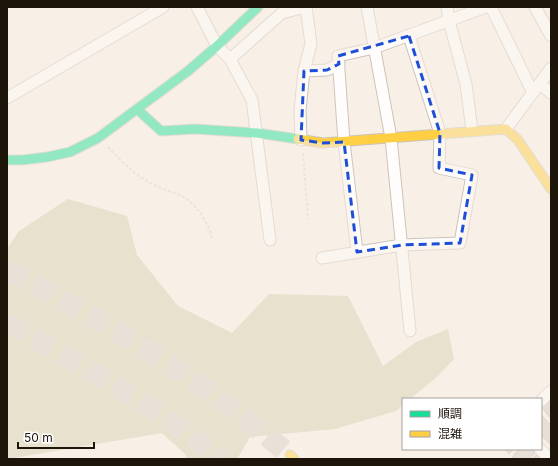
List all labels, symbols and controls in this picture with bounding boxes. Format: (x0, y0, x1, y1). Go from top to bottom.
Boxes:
legend (402, 398, 542, 450)
text: 順調 (438, 406, 462, 421)
scale bar (18, 424, 94, 450)
text: 混雑 (438, 426, 462, 441)
text: 50 m (24, 430, 53, 445)

